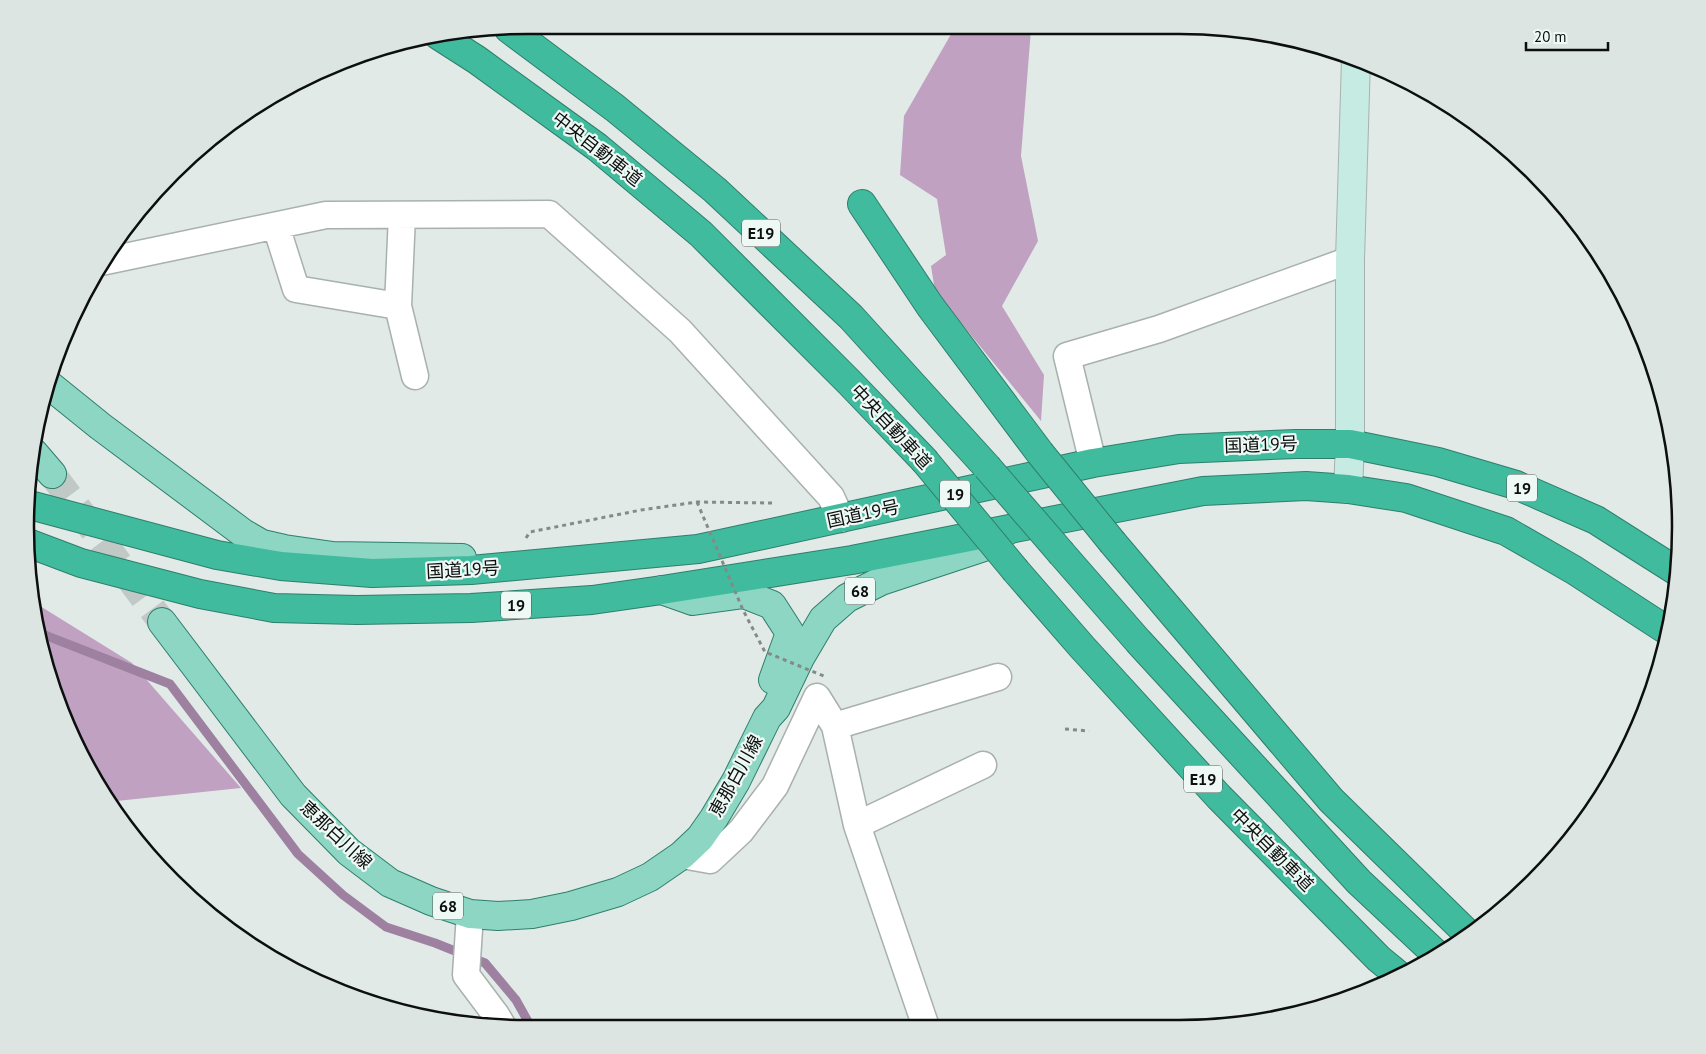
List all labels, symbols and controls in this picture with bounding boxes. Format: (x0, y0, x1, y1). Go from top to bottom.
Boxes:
scale bar (1526, 20, 1608, 52)
text: 20 m (1534, 27, 1567, 46)
street label: 中央自動車道 (548, 106, 647, 191)
road number: E19 (742, 220, 780, 247)
street label: 中央自動車道 (846, 379, 937, 474)
street label: 国道19号 (1224, 432, 1298, 457)
road number: 19 (1507, 474, 1537, 502)
road number: 19 (940, 480, 970, 508)
street label: 国道19号 (824, 495, 901, 532)
street label: 国道19号 (426, 556, 500, 583)
road number: 68 (845, 578, 875, 604)
road number: 19 (501, 592, 531, 618)
street label: 恵那白川線 (704, 731, 767, 821)
road number: E19 (1184, 766, 1222, 792)
street label: 恵那白川線 (296, 796, 377, 874)
street label: 中央自動車道 (1226, 803, 1319, 896)
road number: 68 (433, 892, 463, 919)

